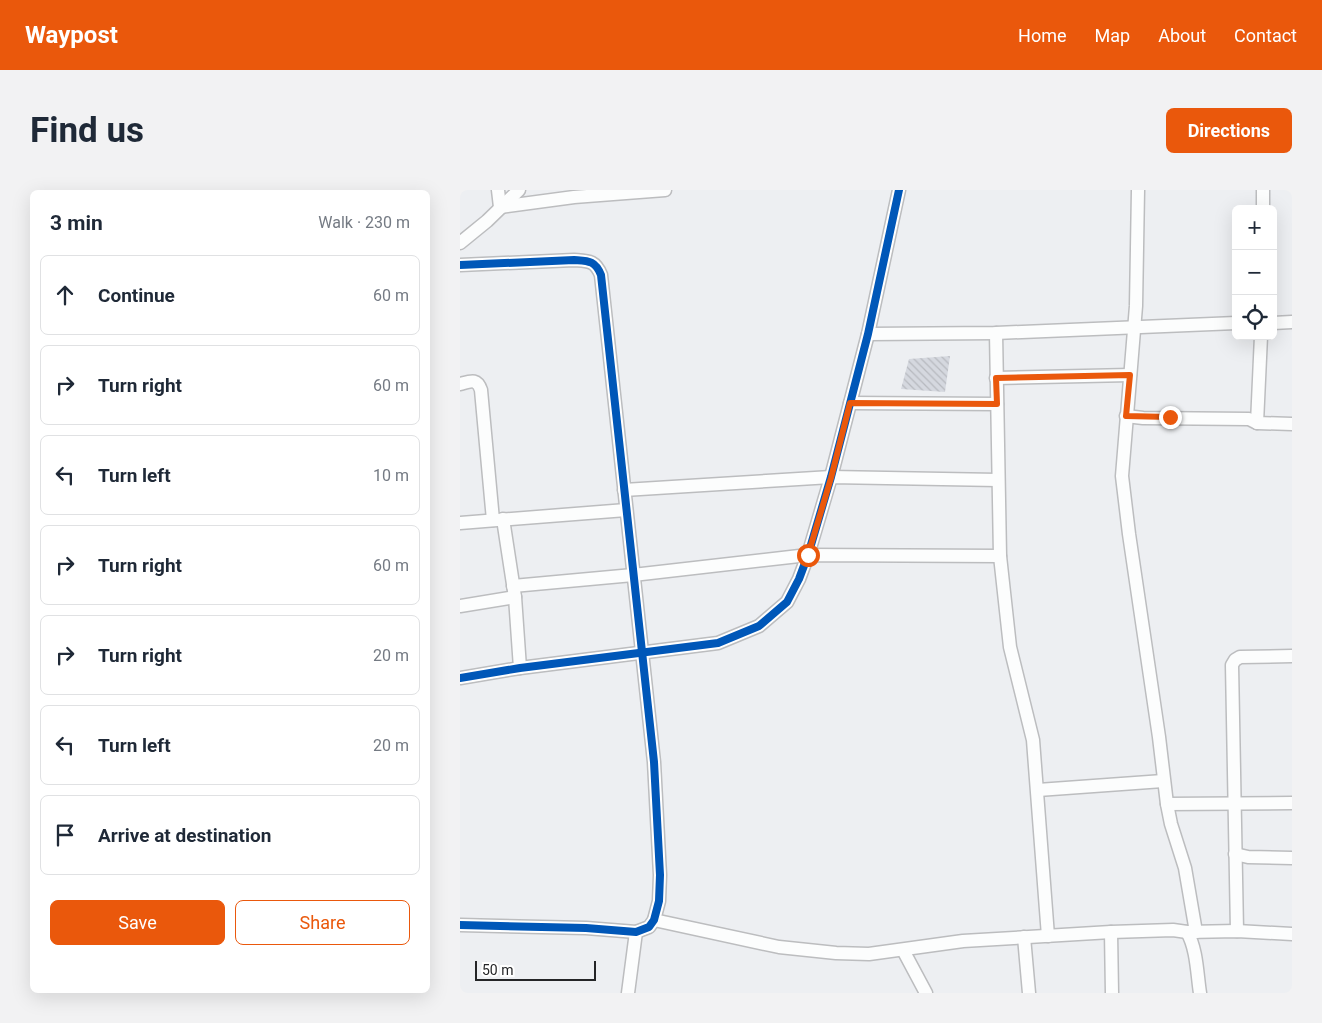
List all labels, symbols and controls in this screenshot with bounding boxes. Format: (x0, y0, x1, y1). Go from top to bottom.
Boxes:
text: Waypost (25, 21, 118, 49)
text: Home (1018, 25, 1067, 46)
text: Map (1095, 25, 1130, 46)
text: About (1158, 25, 1206, 46)
text: Contact (1234, 25, 1297, 46)
button: Directions (1166, 108, 1292, 153)
text: Find us (30, 110, 144, 151)
map controls (1232, 205, 1277, 340)
button: + (1232, 205, 1277, 250)
text: 3 min (50, 211, 103, 235)
text: Walk · 230 m (318, 213, 410, 232)
button: − (1232, 250, 1277, 295)
icon: ahead (51, 281, 79, 309)
text: Continue (98, 284, 175, 307)
text: 60 m (373, 286, 409, 305)
button: locate (1232, 295, 1277, 340)
icon: right (51, 371, 79, 399)
text: Turn right (98, 374, 182, 397)
text: 60 m (373, 376, 409, 395)
route end (1159, 406, 1182, 429)
icon: left (51, 461, 79, 489)
text: Turn left (98, 464, 171, 487)
text: 10 m (373, 466, 409, 485)
route start (797, 544, 820, 567)
icon: right (51, 551, 79, 579)
text: Turn right (98, 554, 182, 577)
text: 60 m (373, 556, 409, 575)
icon: right (51, 641, 79, 669)
text: Turn right (98, 644, 182, 667)
text: 20 m (373, 646, 409, 665)
icon: left (51, 731, 79, 759)
text: Turn left (98, 734, 171, 757)
text: 20 m (373, 736, 409, 755)
icon: arrive (51, 821, 79, 849)
text: Arrive at destination (98, 824, 271, 847)
button: Save (50, 900, 225, 945)
button: Share (235, 900, 410, 945)
scale bar (475, 958, 596, 981)
text: 50 m (482, 962, 514, 978)

